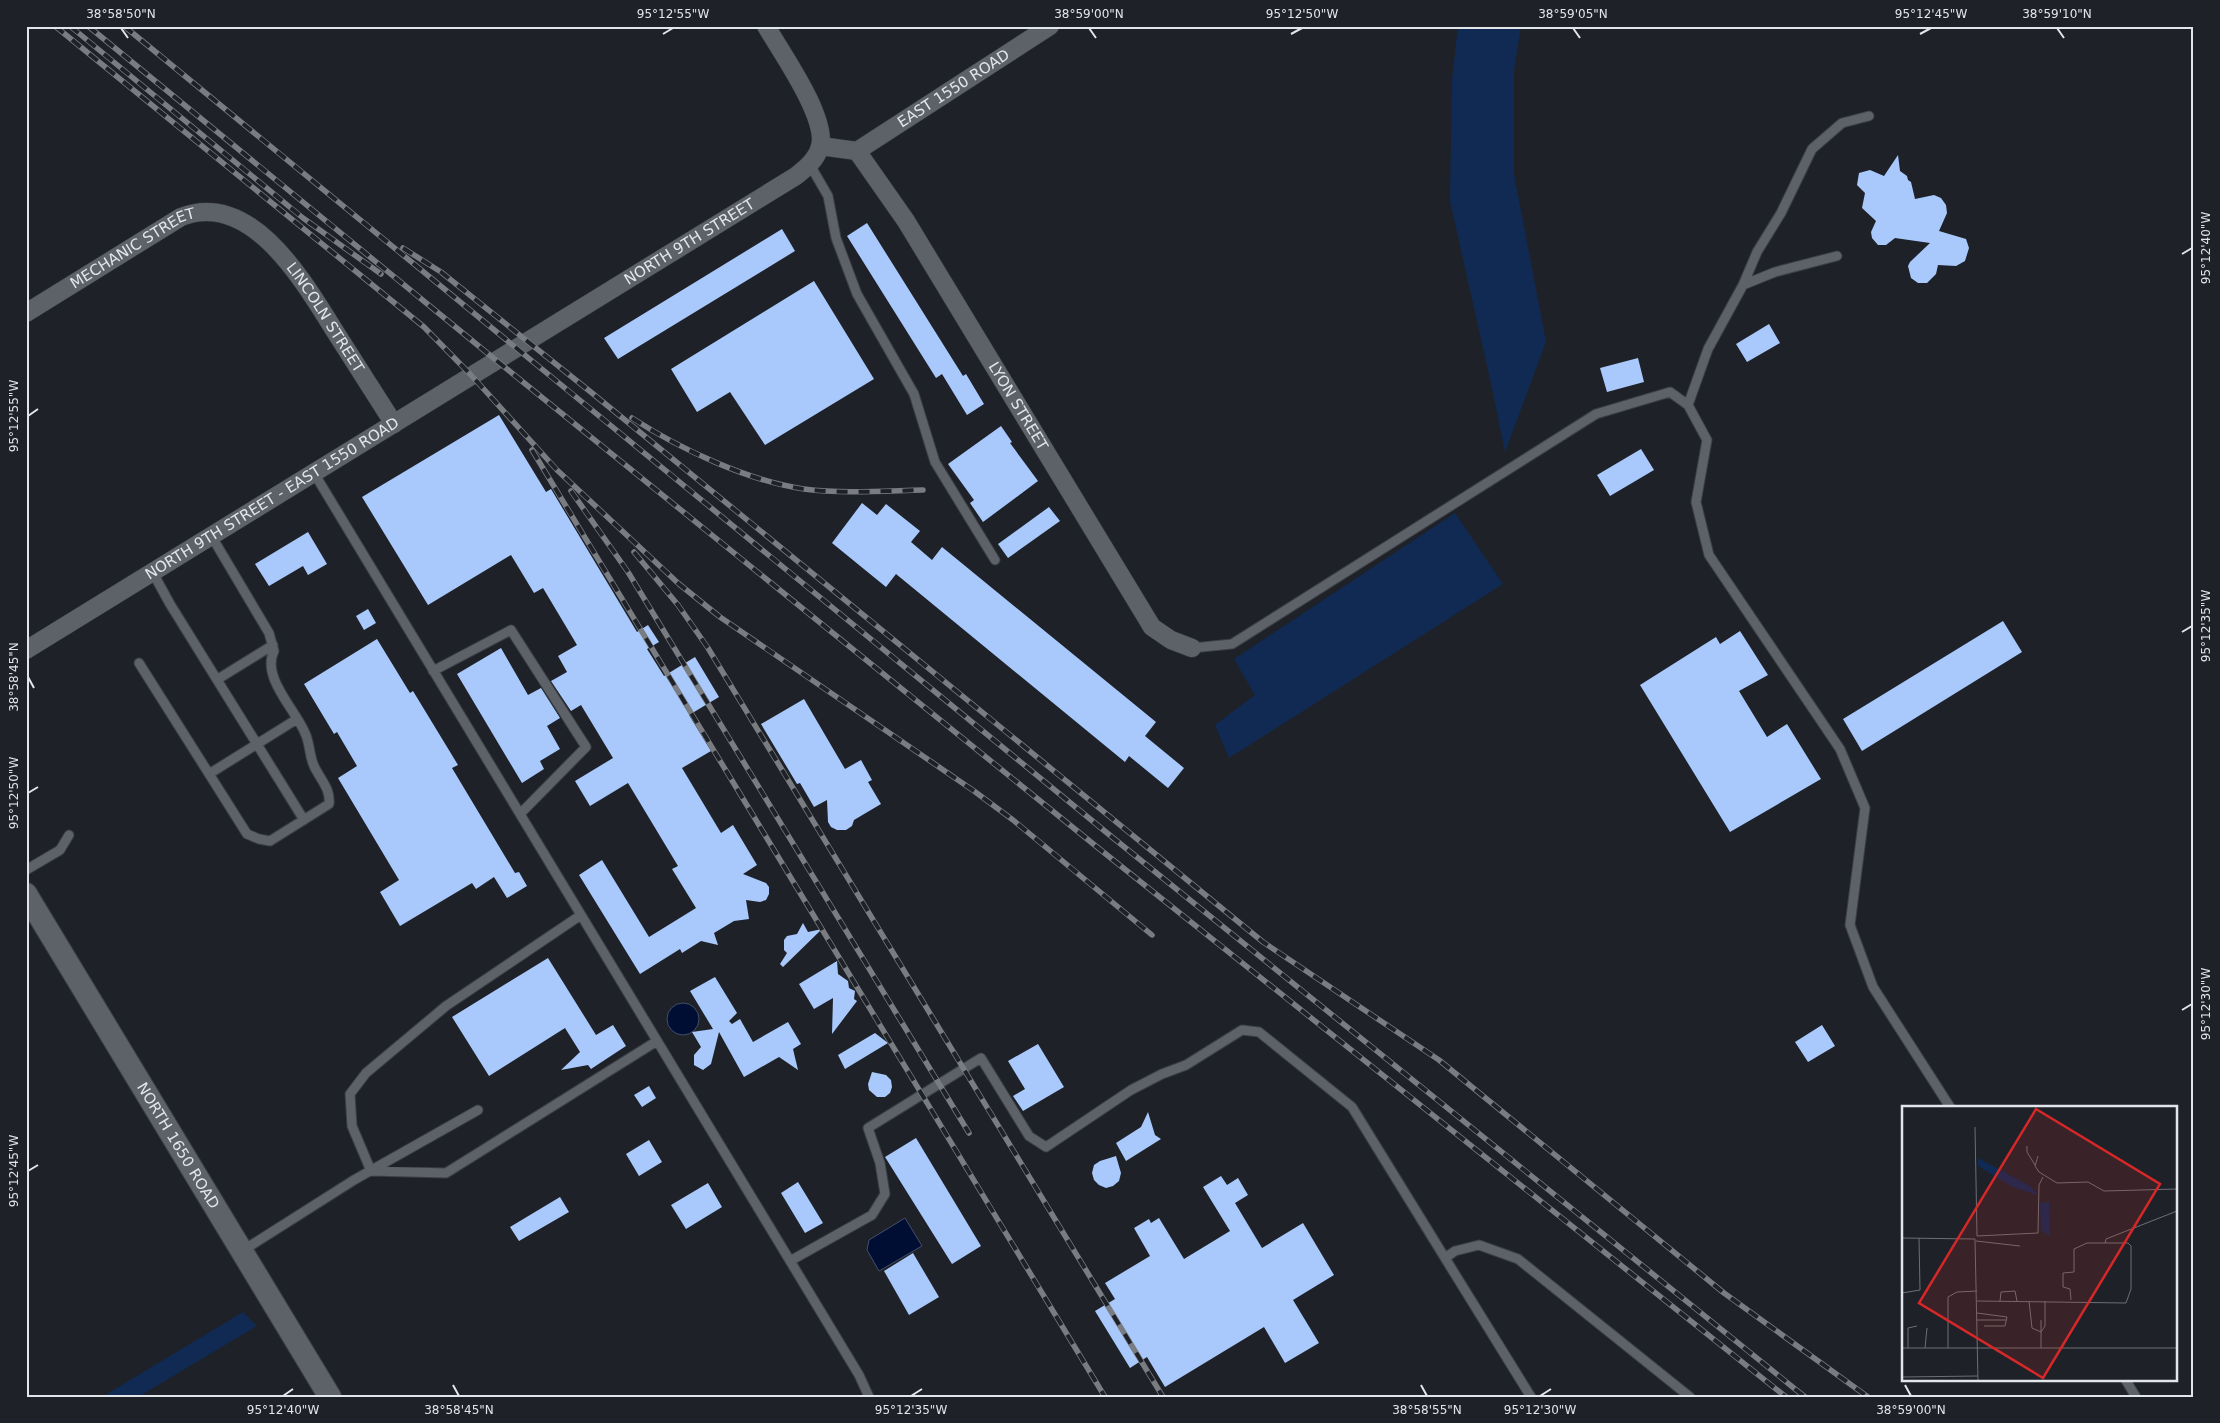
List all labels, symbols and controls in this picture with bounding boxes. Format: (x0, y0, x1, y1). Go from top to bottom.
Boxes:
text: 38°58'50"N (86, 7, 156, 21)
text: 95°12'55"W (637, 7, 709, 21)
text: 38°59'00"N (1054, 7, 1124, 21)
text: 95°12'50"W (1266, 7, 1338, 21)
text: 38°59'05"N (1538, 7, 1608, 21)
text: 95°12'45"W (1895, 7, 1967, 21)
text: 38°59'10"N (2022, 7, 2092, 21)
street label: EAST 1550 ROAD (894, 46, 1013, 131)
street label: NORTH 9TH STREET (621, 194, 759, 289)
street label: MECHANIC STREET (67, 204, 198, 292)
text: 95°12'40"W (2199, 212, 2213, 284)
street label: LINCOLN STREET (283, 259, 368, 377)
street label: LYON STREET (985, 359, 1052, 454)
text: 95°12'55"W (7, 380, 21, 452)
street label: NORTH 9TH STREET - EAST 1550 ROAD (142, 414, 402, 583)
text: 95°12'35"W (2199, 590, 2213, 662)
text: 38°58'45"N (7, 642, 21, 712)
text: 95°12'50"W (7, 757, 21, 829)
text: 95°12'30"W (2199, 968, 2213, 1040)
street label: NORTH 1650 ROAD (133, 1079, 223, 1212)
inset map (1902, 1106, 2178, 1380)
text: 95°12'45"W (7, 1135, 21, 1207)
text: 95°12'40"W (247, 1403, 319, 1417)
text: 38°58'45"N (424, 1403, 494, 1417)
text: 95°12'35"W (875, 1403, 947, 1417)
text: 38°58'55"N (1392, 1403, 1462, 1417)
text: 95°12'30"W (1504, 1403, 1576, 1417)
text: 38°59'00"N (1876, 1403, 1946, 1417)

